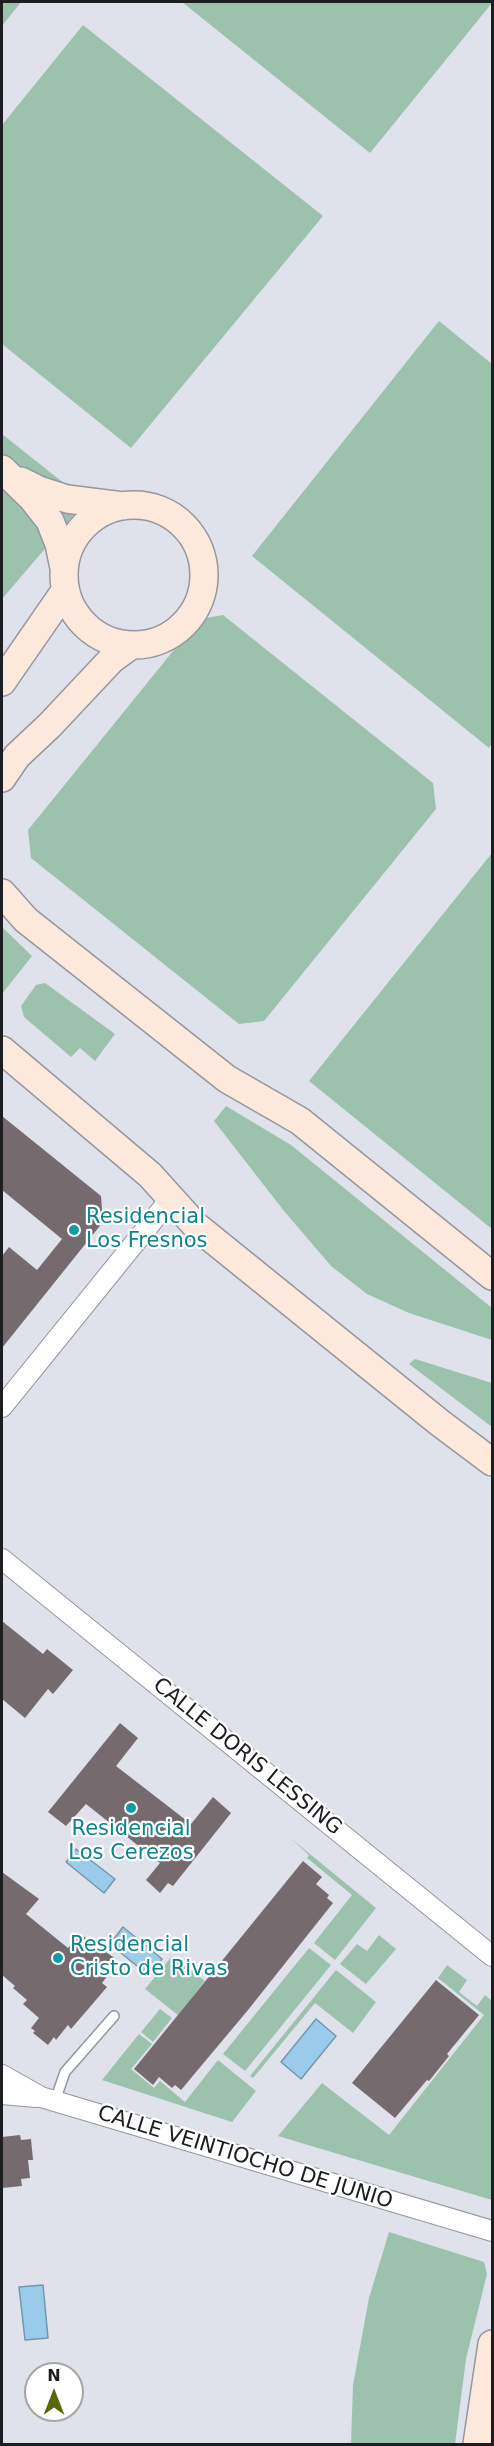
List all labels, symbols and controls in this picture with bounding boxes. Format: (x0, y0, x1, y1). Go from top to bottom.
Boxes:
place label: Residencial Los Fresnos (86, 1205, 207, 1255)
marker: Residencial Los Fresnos (67, 1223, 81, 1237)
street label: CALLE DORIS LESSING (147, 1673, 347, 1841)
marker: Residencial Los Cerezos (124, 1801, 138, 1815)
place label: Residencial Los Cerezos (68, 1817, 194, 1867)
place label: Residencial Cristo de Rivas (70, 1933, 227, 1983)
marker: Residencial Cristo de Rivas (51, 1951, 65, 1965)
street label: CALLE VEINTIOCHO DE JUNIO (94, 2101, 396, 2215)
north arrow (24, 2362, 84, 2422)
text: N (47, 2366, 61, 2385)

